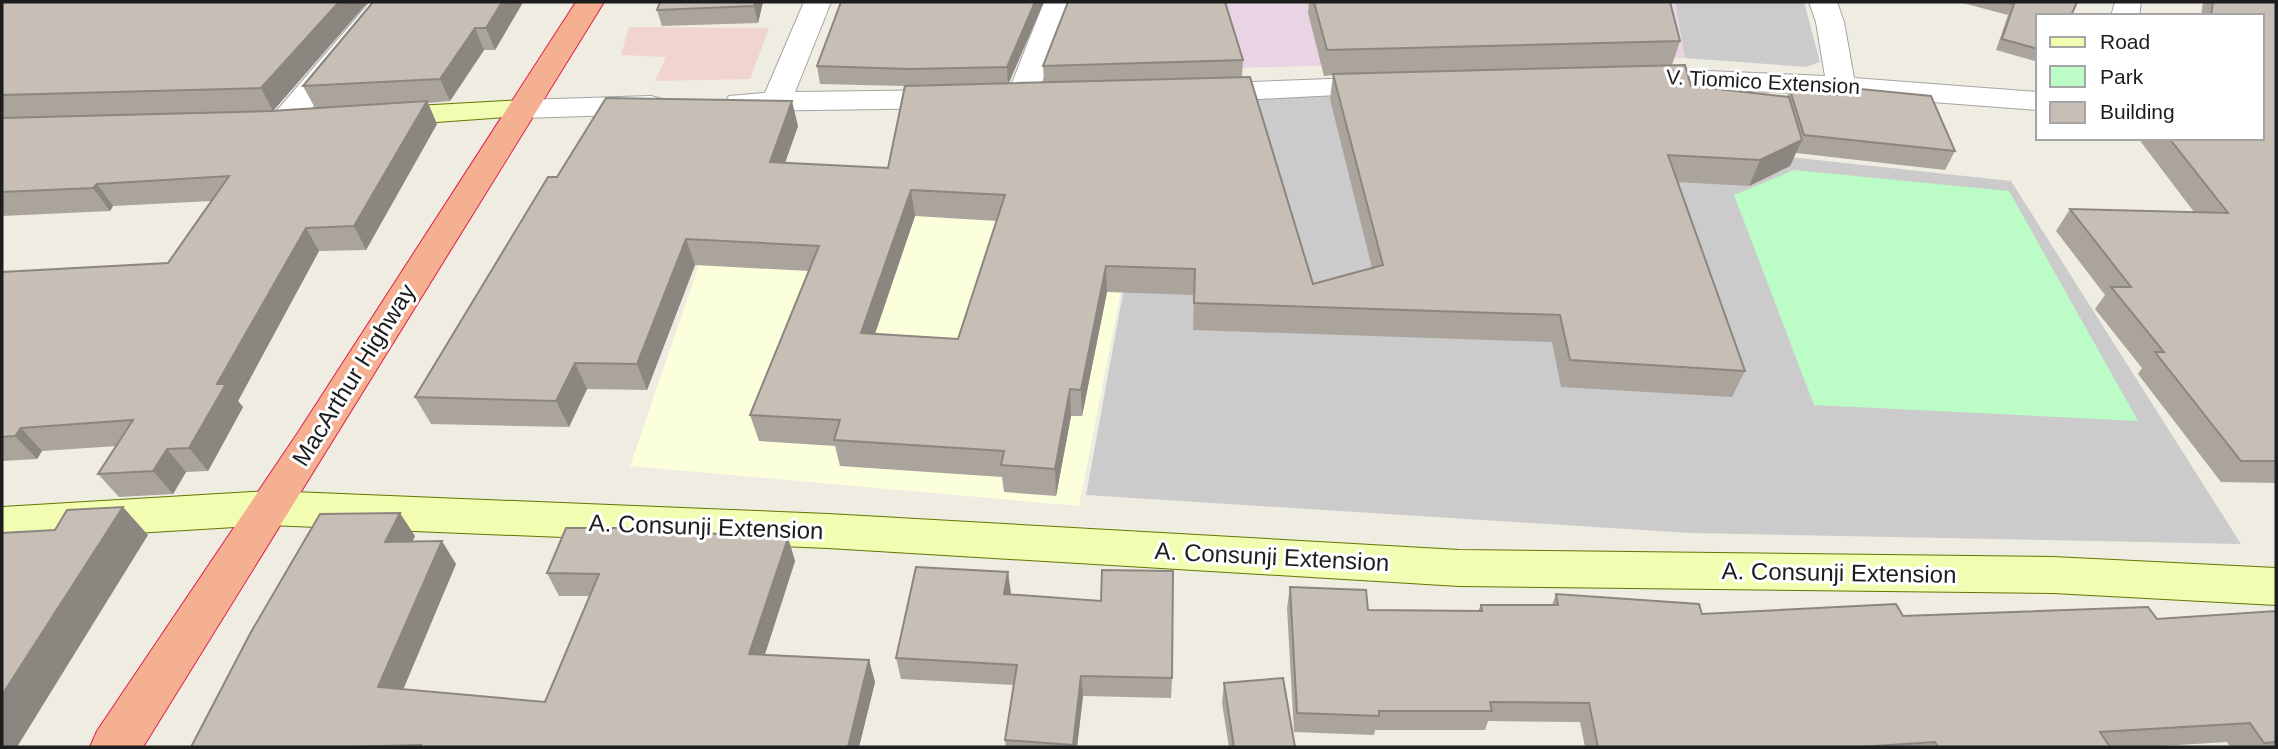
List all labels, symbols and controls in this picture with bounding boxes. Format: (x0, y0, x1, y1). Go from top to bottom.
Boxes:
legend (2036, 14, 2264, 140)
text: Road (2100, 30, 2150, 53)
street label: V. Tiomico Extension (1665, 65, 1861, 98)
text: Park (2100, 65, 2144, 88)
text: Building (2100, 100, 2175, 123)
street label: MacArthur Highway (287, 279, 421, 471)
street label: A. Consunji Extension (588, 509, 824, 544)
street label: A. Consunji Extension (1154, 537, 1390, 576)
street label: A. Consunji Extension (1721, 557, 1957, 588)

